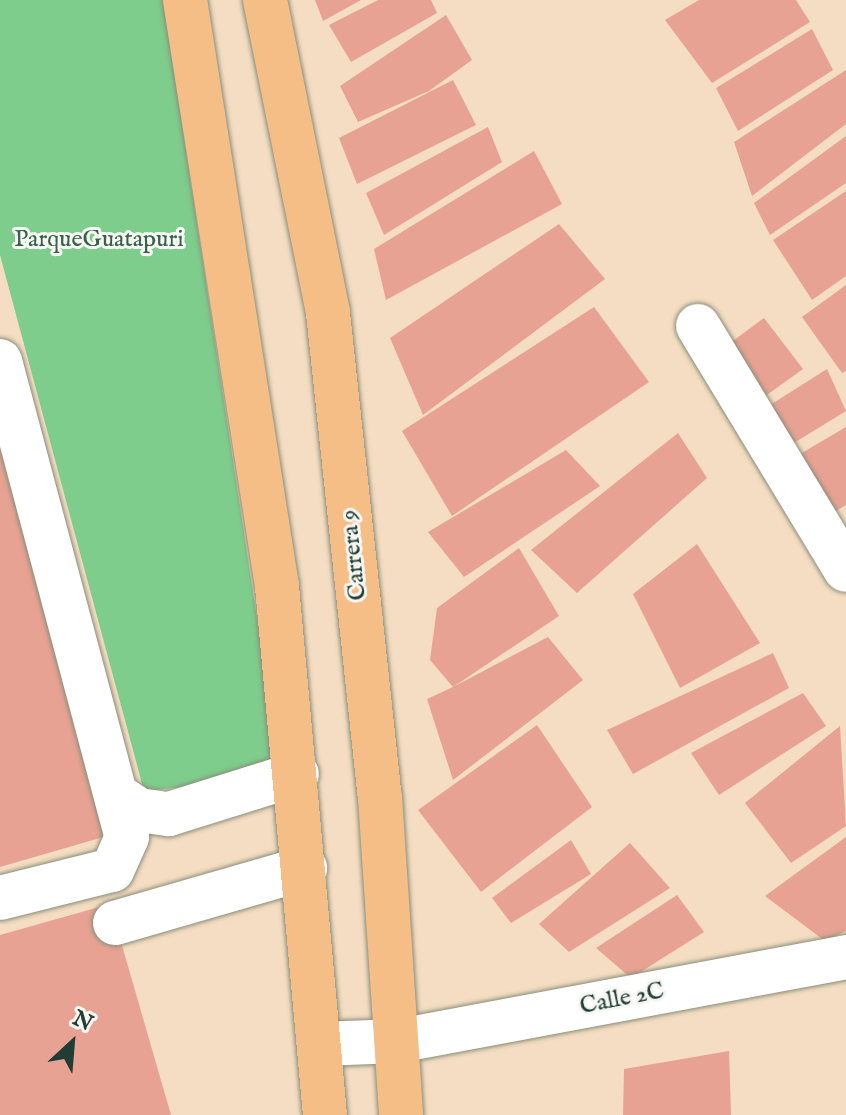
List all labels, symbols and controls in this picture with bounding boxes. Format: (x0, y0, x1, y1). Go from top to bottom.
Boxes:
park label: ParqueGuatapuri (14, 226, 184, 254)
street label: Carrera 9 (335, 508, 373, 602)
street label: Calle 2C (577, 977, 667, 1021)
north arrow (32, 1003, 112, 1083)
text: N (68, 1005, 97, 1038)

